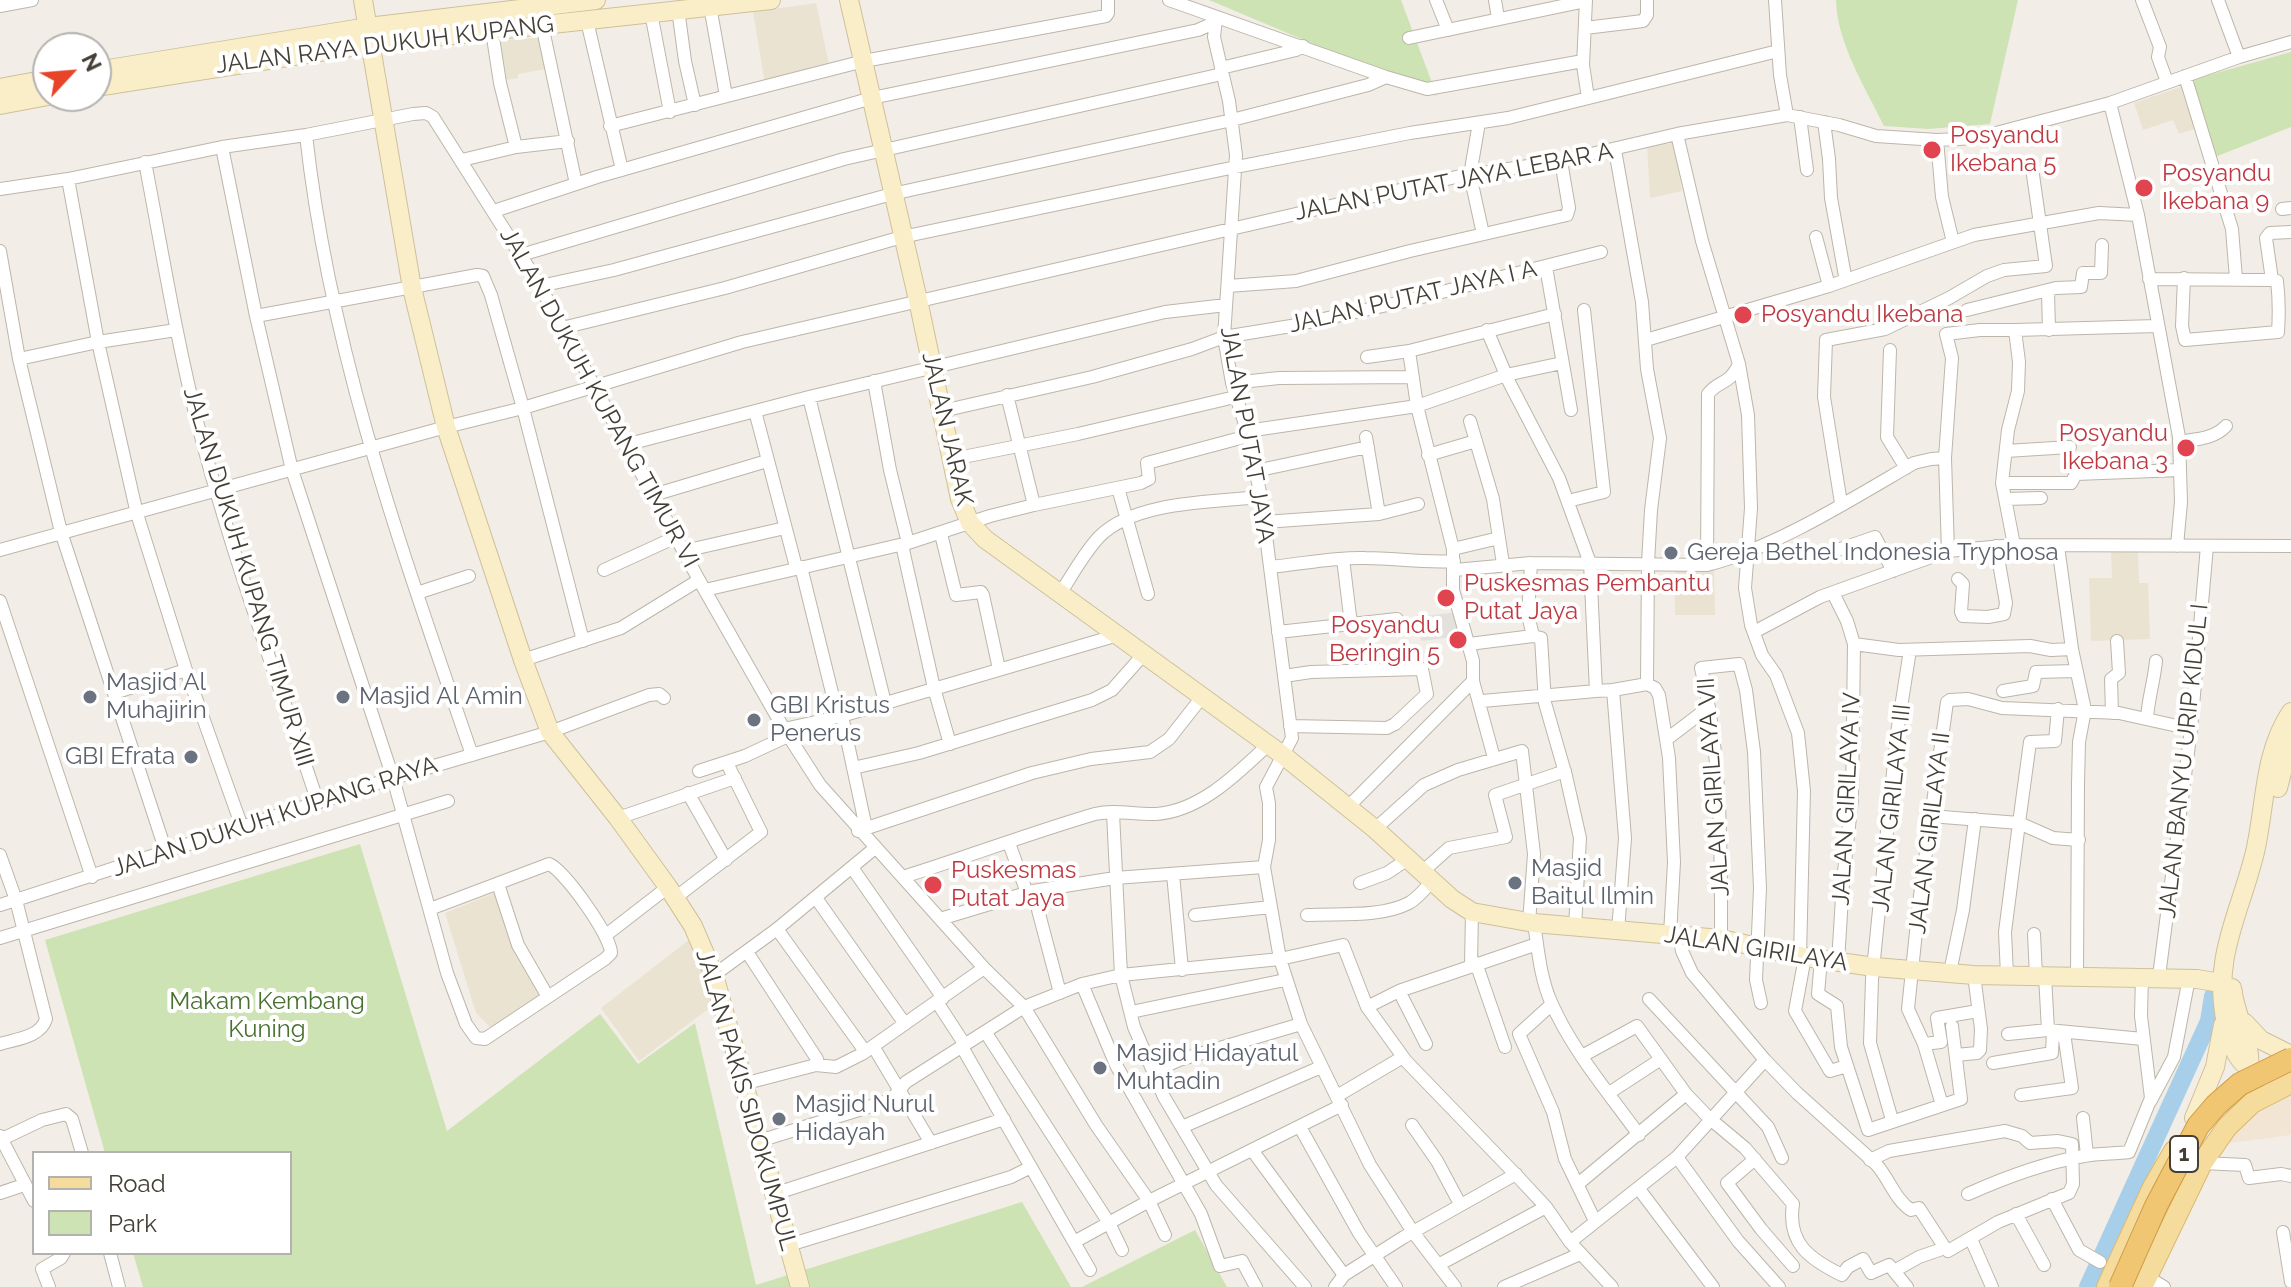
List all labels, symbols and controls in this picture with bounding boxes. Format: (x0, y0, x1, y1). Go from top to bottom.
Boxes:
street label: JALAN RAYA DUKUH KUPANG (214, 10, 556, 80)
north arrow (32, 32, 112, 112)
text: N (76, 49, 107, 76)
place label: Posyandu Ikebana 5 (1950, 122, 2059, 178)
street label: JALAN PUTAT JAYA LEBAR A (1292, 137, 1616, 227)
marker: Posyandu Ikebana 5 (1921, 139, 1943, 161)
place label: Posyandu Ikebana 9 (2162, 160, 2271, 216)
marker: Posyandu Ikebana 9 (2133, 177, 2155, 199)
street label: JALAN DUKUH KUPANG TIMUR VI (493, 223, 705, 573)
street label: JALAN PUTAT JAYA I A (1286, 254, 1540, 340)
place label: Posyandu Ikebana (1761, 301, 1963, 329)
marker: Posyandu Ikebana (1732, 304, 1754, 326)
street label: JALAN PUTAT JAYA (1214, 325, 1280, 545)
street label: JALAN JARAK (915, 349, 979, 509)
street label: JALAN DUKUH KUPANG TIMUR XIII (177, 384, 319, 770)
place label: Posyandu Ikebana 3 (2059, 420, 2168, 476)
marker: Posyandu Ikebana 3 (2175, 437, 2197, 459)
place label: Gereja Bethel Indonesia Tryphosa (1687, 539, 2059, 567)
marker: Gereja Bethel Indonesia Tryphosa (1662, 544, 1680, 562)
place label: Puskesmas Pembantu Putat Jaya (1464, 570, 1710, 626)
marker: Puskesmas Pembantu Putat Jaya (1435, 587, 1457, 609)
street label: JALAN BANYU URIP KIDUL I (2153, 602, 2215, 920)
place label: Posyandu Beringin 5 (1329, 612, 1440, 668)
marker: Posyandu Beringin 5 (1447, 629, 1469, 651)
place label: Masjid Al Muhajirin (106, 669, 207, 725)
street label: JALAN GIRILAYA VII (1692, 676, 1736, 898)
place label: Masjid Al Amin (359, 683, 523, 711)
marker: Masjid Al Muhajirin (81, 688, 99, 706)
marker: Masjid Al Amin (334, 688, 352, 706)
place label: GBI Kristus Penerus (770, 692, 890, 748)
street label: JALAN GIRILAYA IV (1827, 692, 1867, 906)
street label: JALAN GIRILAYA III (1867, 702, 1917, 914)
marker: GBI Kristus Penerus (745, 711, 763, 729)
street label: JALAN GIRILAYA II (1903, 730, 1957, 936)
place label: GBI Efrata (65, 743, 175, 771)
marker: GBI Efrata (182, 748, 200, 766)
street label: JALAN DUKUH KUPANG RAYA (109, 751, 441, 883)
place label: Masjid Baitul Ilmin (1531, 855, 1654, 911)
place label: Puskesmas Putat Jaya (951, 857, 1076, 913)
marker: Puskesmas Putat Jaya (922, 874, 944, 896)
marker: Masjid Baitul Ilmin (1506, 874, 1524, 892)
street label: JALAN GIRILAYA (1662, 920, 1850, 978)
street label: JALAN PAKIS SIDOKUMPUL (689, 946, 803, 1254)
park label: Makam Kembang Kuning (169, 988, 365, 1044)
place label: Masjid Hidayatul Muhtadin (1116, 1040, 1298, 1096)
marker: Masjid Hidayatul Muhtadin (1091, 1059, 1109, 1077)
place label: Masjid Nurul Hidayah (795, 1091, 934, 1147)
marker: Masjid Nurul Hidayah (770, 1110, 788, 1128)
road number: 1 (2170, 1136, 2198, 1172)
legend (32, 1151, 292, 1255)
text: Road (108, 1169, 166, 1198)
text: Park (108, 1209, 157, 1238)

